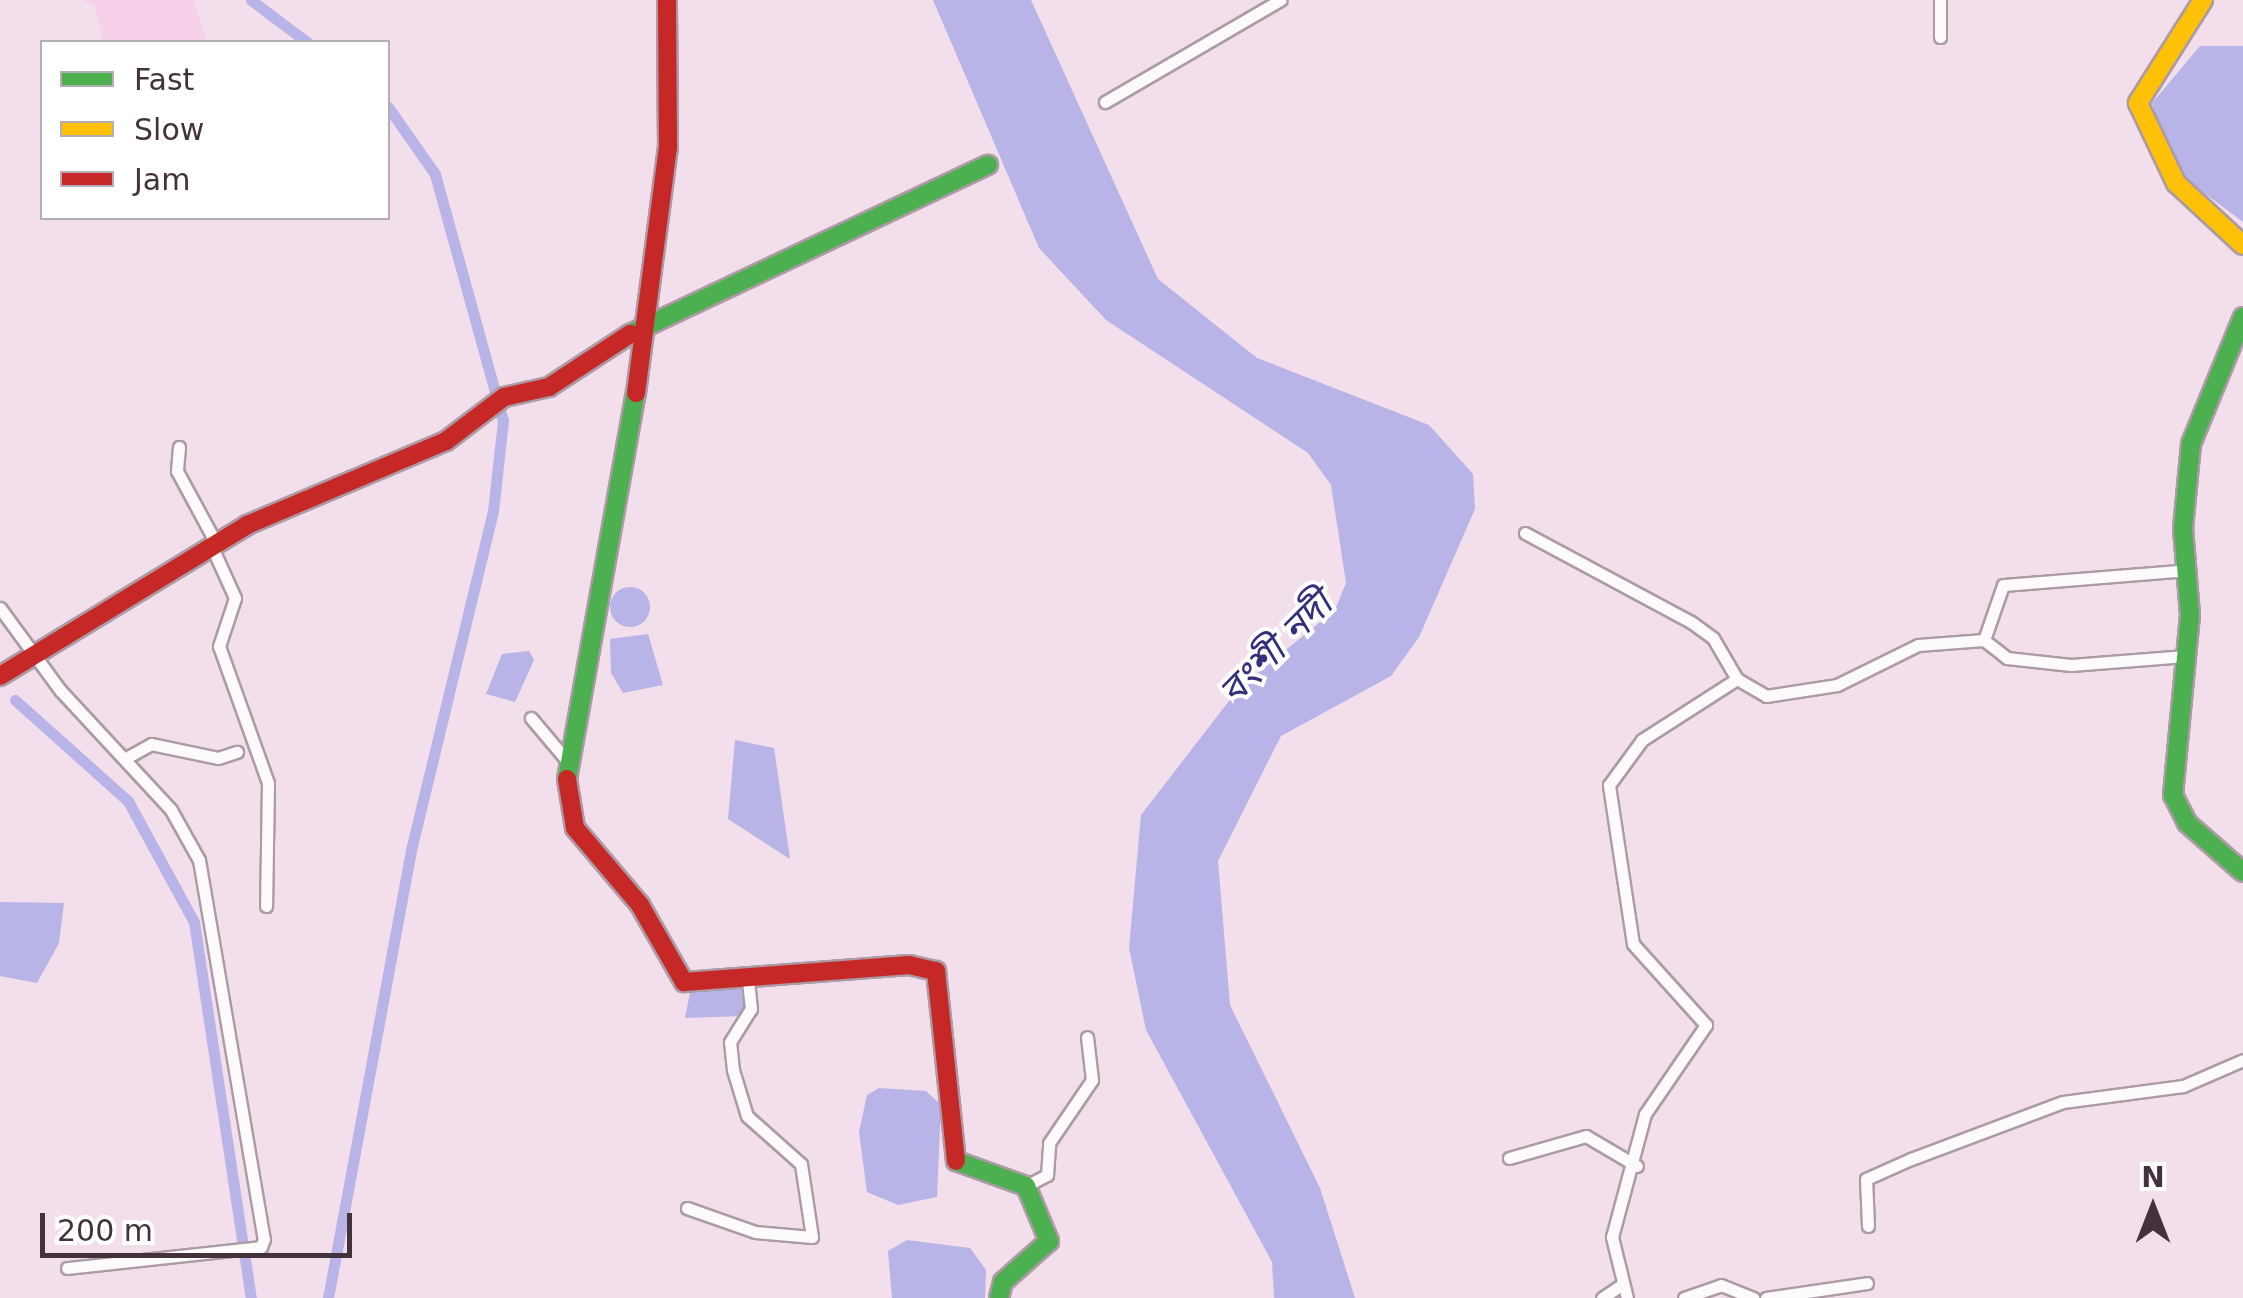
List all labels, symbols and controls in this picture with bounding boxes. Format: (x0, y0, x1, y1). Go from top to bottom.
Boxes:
legend (40, 40, 390, 220)
text: Fast (134, 62, 194, 97)
text: Slow (134, 112, 204, 147)
text: Jam (134, 162, 190, 197)
water label: বংশী নদী (1210, 582, 1342, 714)
north arrow (2103, 1158, 2203, 1258)
text: N (2141, 1161, 2165, 1194)
scale bar (45, 1193, 358, 1255)
text: 200 m (57, 1213, 153, 1248)

